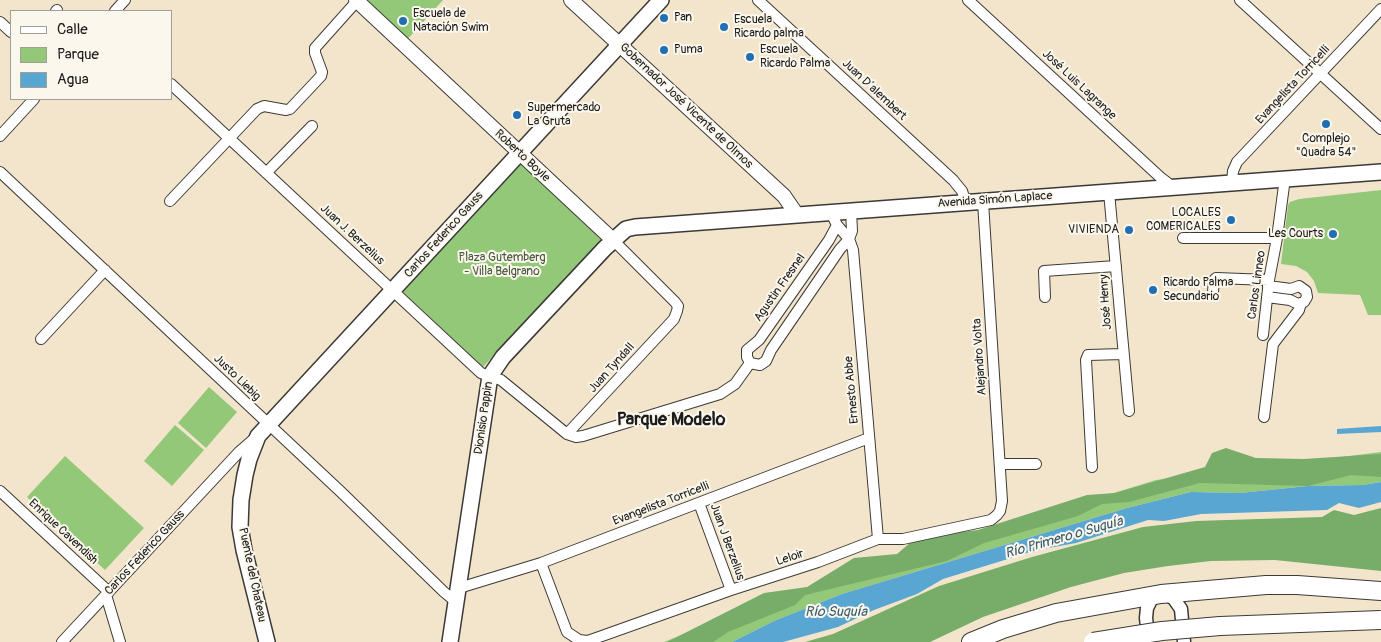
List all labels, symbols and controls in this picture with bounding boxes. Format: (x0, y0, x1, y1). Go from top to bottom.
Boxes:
place label: Escuela de Natación Swim (413, 7, 489, 35)
legend (10, 10, 172, 100)
place label: Pan (674, 11, 692, 25)
marker: Pan (658, 12, 670, 24)
place label: Escuela Ricardo palma (734, 13, 804, 41)
marker: Escuela de Natación Swim (397, 15, 409, 27)
text: Calle (57, 20, 88, 39)
marker: Escuela Ricardo palma (718, 21, 730, 33)
street label: Gobernador José Vicente de Olmos (616, 40, 756, 172)
place label: Puma (674, 43, 703, 57)
place label: Escuela Ricardo Palma (760, 43, 830, 71)
street label: Evangelista Torricelli (1253, 43, 1333, 127)
marker: Puma (658, 44, 670, 56)
text: Parque (57, 45, 99, 64)
street label: José Luis Lagrange (1039, 47, 1119, 123)
marker: Escuela Ricardo Palma (744, 51, 756, 63)
street label: Juan D´alembert (839, 56, 909, 124)
text: Agua (57, 70, 89, 89)
place label: Supermercado La Gruta (527, 101, 601, 129)
marker: Supermercado La Gruta (511, 109, 523, 121)
marker: Complejo "Quadra 54" (1320, 118, 1332, 130)
street label: Roberto Boyle (491, 127, 553, 185)
place label: Complejo "Quadra 54" (1296, 132, 1356, 160)
street label: Carlos Federico Gauss (402, 189, 486, 281)
street label: Avenida Simón Laplace (937, 189, 1053, 211)
street label: Juan J. Berzelius (317, 202, 387, 268)
place label: LOCALES COMERICALES (1146, 206, 1221, 234)
marker: LOCALES COMERICALES (1225, 214, 1237, 226)
place label: VIVIENDA (1068, 223, 1119, 237)
marker: VIVIENDA (1123, 224, 1135, 236)
place label: Les Courts (1268, 227, 1323, 241)
marker: Les Courts (1327, 228, 1339, 240)
street label: Carlos Linneo (1245, 250, 1269, 320)
park label: Plaza Gutemberg - Villa Belgrano (459, 251, 545, 279)
street label: Agustin Fresnel (751, 251, 809, 325)
street label: José Henry (1097, 274, 1115, 330)
place label: Ricardo Palma Secundario (1163, 276, 1233, 304)
marker: Ricardo Palma Secundario (1147, 284, 1159, 296)
street label: Alejandro Volta (970, 318, 990, 396)
street label: Juan Tyndall (586, 340, 638, 396)
street label: Justo Liebig (210, 352, 264, 404)
street label: Ernesto Abbe (842, 356, 862, 424)
street label: Dionisio Pappin (472, 381, 496, 455)
district label: Parque Modelo (617, 409, 725, 431)
street label: Evangelista Torricelli (611, 479, 711, 529)
street label: Enrique Cavendish (25, 496, 101, 568)
street label: Juan J Berzelius (707, 502, 747, 582)
street label: Carlos Federico Gauss (102, 508, 188, 598)
water label: Río Primero o Suquía (1003, 513, 1125, 563)
street label: Puente del Chateau (235, 526, 269, 624)
street label: Leloir (774, 547, 806, 569)
water label: Río Suquía (805, 604, 867, 620)

